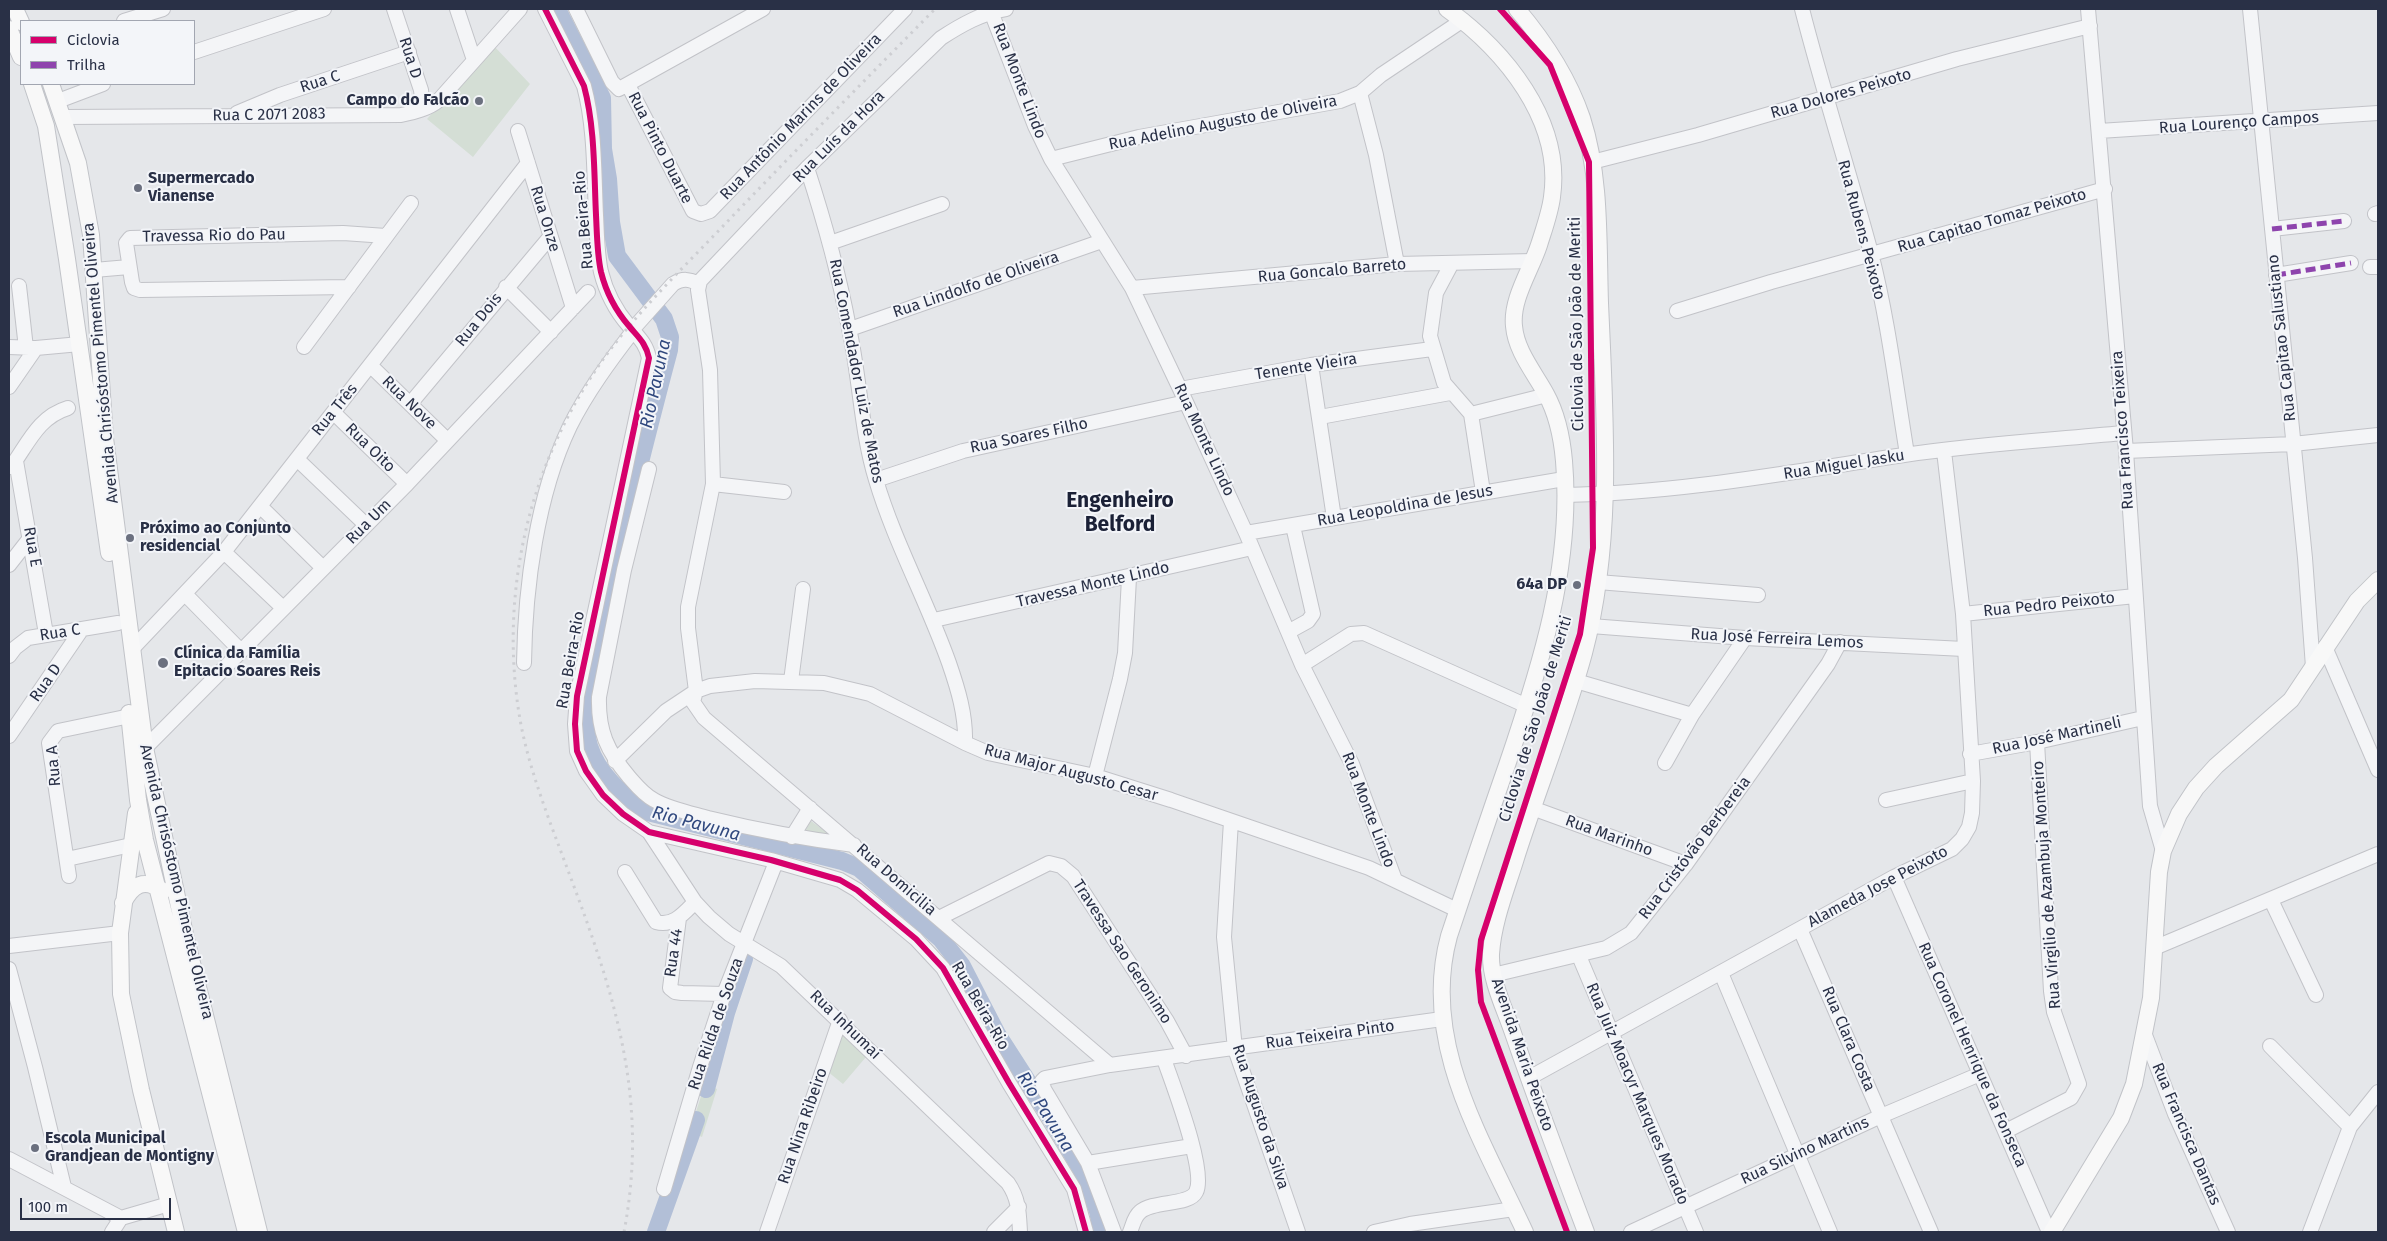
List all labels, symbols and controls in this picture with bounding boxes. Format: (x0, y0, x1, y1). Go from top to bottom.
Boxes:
legend (20, 20, 195, 85)
street label: Rua Monte Lindo (988, 20, 1050, 142)
street label: Rua Antônio Marins de Oliveira (716, 30, 886, 204)
text: Ciclovia (67, 31, 120, 49)
street label: Rua D (394, 35, 426, 81)
text: Trilha (67, 56, 106, 74)
street label: Rua Dolores Peixoto (1768, 65, 1914, 123)
street label: Rua C (298, 67, 342, 97)
street label: Rua Luís da Hora (789, 87, 889, 187)
street label: Rua Pinto Duarte (624, 89, 696, 207)
place label: Campo do Falcão (347, 91, 469, 111)
street label: Rua Adelino Augusto de Oliveira (1107, 91, 1339, 155)
marker: Campo do Falcão (473, 95, 485, 107)
street label: Rua C 2071 2083 (212, 104, 326, 126)
street label: Rua Lourenço Campos (2158, 108, 2320, 138)
street label: Rua Rubens Peixoto (1833, 158, 1889, 302)
place label: Supermercado Vianense (148, 169, 255, 207)
street label: Rua Beira-Rio (570, 170, 598, 270)
marker: Supermercado Vianense (132, 182, 144, 194)
street label: Rua Onze (526, 184, 564, 254)
street label: Rua Capitao Tomaz Peixoto (1895, 185, 2089, 257)
street label: Ciclovia de São João de Meriti (1566, 216, 1588, 432)
street label: Avenida Chrisóstomo Pimentel Oliveira (79, 222, 123, 504)
street label: Travessa Rio do Pau (142, 225, 286, 247)
street label: Rua Lindolfo de Oliveira (890, 248, 1062, 322)
street label: Rua Capitao Salustiano (2264, 254, 2300, 422)
street label: Rua Goncalo Barreto (1257, 255, 1407, 287)
street label: Rua Comendador Luiz de Matos (825, 257, 887, 485)
street label: Rua Dois (452, 289, 506, 351)
water label: Rio Pavuna (636, 337, 676, 431)
street label: Tenente Vieira (1254, 349, 1358, 385)
street label: Rua Francisco Teixeira (2108, 350, 2138, 510)
street label: Rua Nove (378, 372, 440, 434)
street label: Rua Três (308, 380, 362, 440)
street label: Rua Monte Lindo (1169, 380, 1239, 500)
street label: Rua Soares Filho (968, 414, 1090, 458)
street label: Rua Oito (341, 419, 399, 477)
street label: Rua Miguel Jasku (1782, 446, 1906, 484)
street label: Rua Leopoldina de Jesus (1316, 481, 1494, 531)
district label: Engenheiro Belford (1066, 488, 1174, 538)
street label: Rua Um (342, 495, 396, 549)
place label: Próximo ao Conjunto residencial (140, 519, 291, 557)
street label: Rua E (19, 525, 45, 569)
marker: Próximo ao Conjunto residencial (124, 532, 136, 544)
street label: Travessa Monte Lindo (1015, 558, 1171, 612)
place label: 64a DP (1516, 575, 1567, 595)
marker: 64a DP (1571, 579, 1583, 591)
street label: Rua Pedro Peixoto (1982, 589, 2116, 621)
street label: Rua Beira-Rio (553, 610, 589, 710)
street label: Ciclovia de São João de Meriti (1495, 613, 1577, 825)
street label: Rua C (38, 620, 82, 646)
street label: Rua José Ferreira Lemos (1690, 625, 1864, 653)
place label: Clínica da Família Epitacio Soares Reis (174, 644, 320, 682)
marker: Clínica da Família Epitacio Soares Reis (156, 656, 170, 670)
street label: Rua D (26, 660, 66, 706)
street label: Rua José Martineli (1991, 713, 2123, 759)
street label: Rua Major Augusto Cesar (982, 741, 1160, 805)
street label: Avenida Chrisóstomo Pimentel Oliveira (135, 743, 217, 1021)
street label: Rua A (43, 745, 65, 787)
street label: Rua Monte Lindo (1337, 749, 1399, 871)
street label: Rua Virgilio de Azambuja Monteiro (2029, 760, 2065, 1010)
street label: Rua Cristóvão Berbereia (1635, 773, 1755, 923)
water label: Rio Pavuna (649, 802, 743, 846)
street label: Rua Marinho (1563, 811, 1655, 861)
street label: Rua Domicilia (852, 840, 940, 920)
street label: Alameda Jose Peixoto (1805, 842, 1951, 932)
street label: Travessa Sao Geronimo (1068, 876, 1176, 1028)
street label: Rua 44 (661, 927, 687, 979)
street label: Rua Coronel Henrique da Fonseca (1914, 939, 2030, 1171)
street label: Rua Rilda de Souza (684, 955, 748, 1093)
street label: Rua Beira-Rio (947, 958, 1013, 1054)
street label: Avenida Maria Peixoto (1487, 976, 1557, 1134)
street label: Rua Juiz Moacyr Marques Morado (1581, 980, 1693, 1208)
street label: Rua Clara Costa (1817, 984, 1879, 1094)
street label: Rua Inhumaí (805, 986, 885, 1064)
street label: Rua Teixeira Pinto (1264, 1016, 1396, 1054)
street label: Rua Augusto da Silva (1228, 1042, 1292, 1192)
street label: Rua Francisca Dantas (2147, 1060, 2225, 1208)
street label: Rua Nina Ribeiro (774, 1065, 832, 1187)
water label: Rio Pavuna (1012, 1068, 1078, 1156)
street label: Rua Silvino Martins (1738, 1113, 1872, 1189)
place label: Escola Municipal Grandjean de Montigny (45, 1129, 214, 1167)
marker: Escola Municipal Grandjean de Montigny (29, 1142, 41, 1154)
scale bar (22, 1188, 174, 1220)
text: 100 m (28, 1198, 68, 1216)

